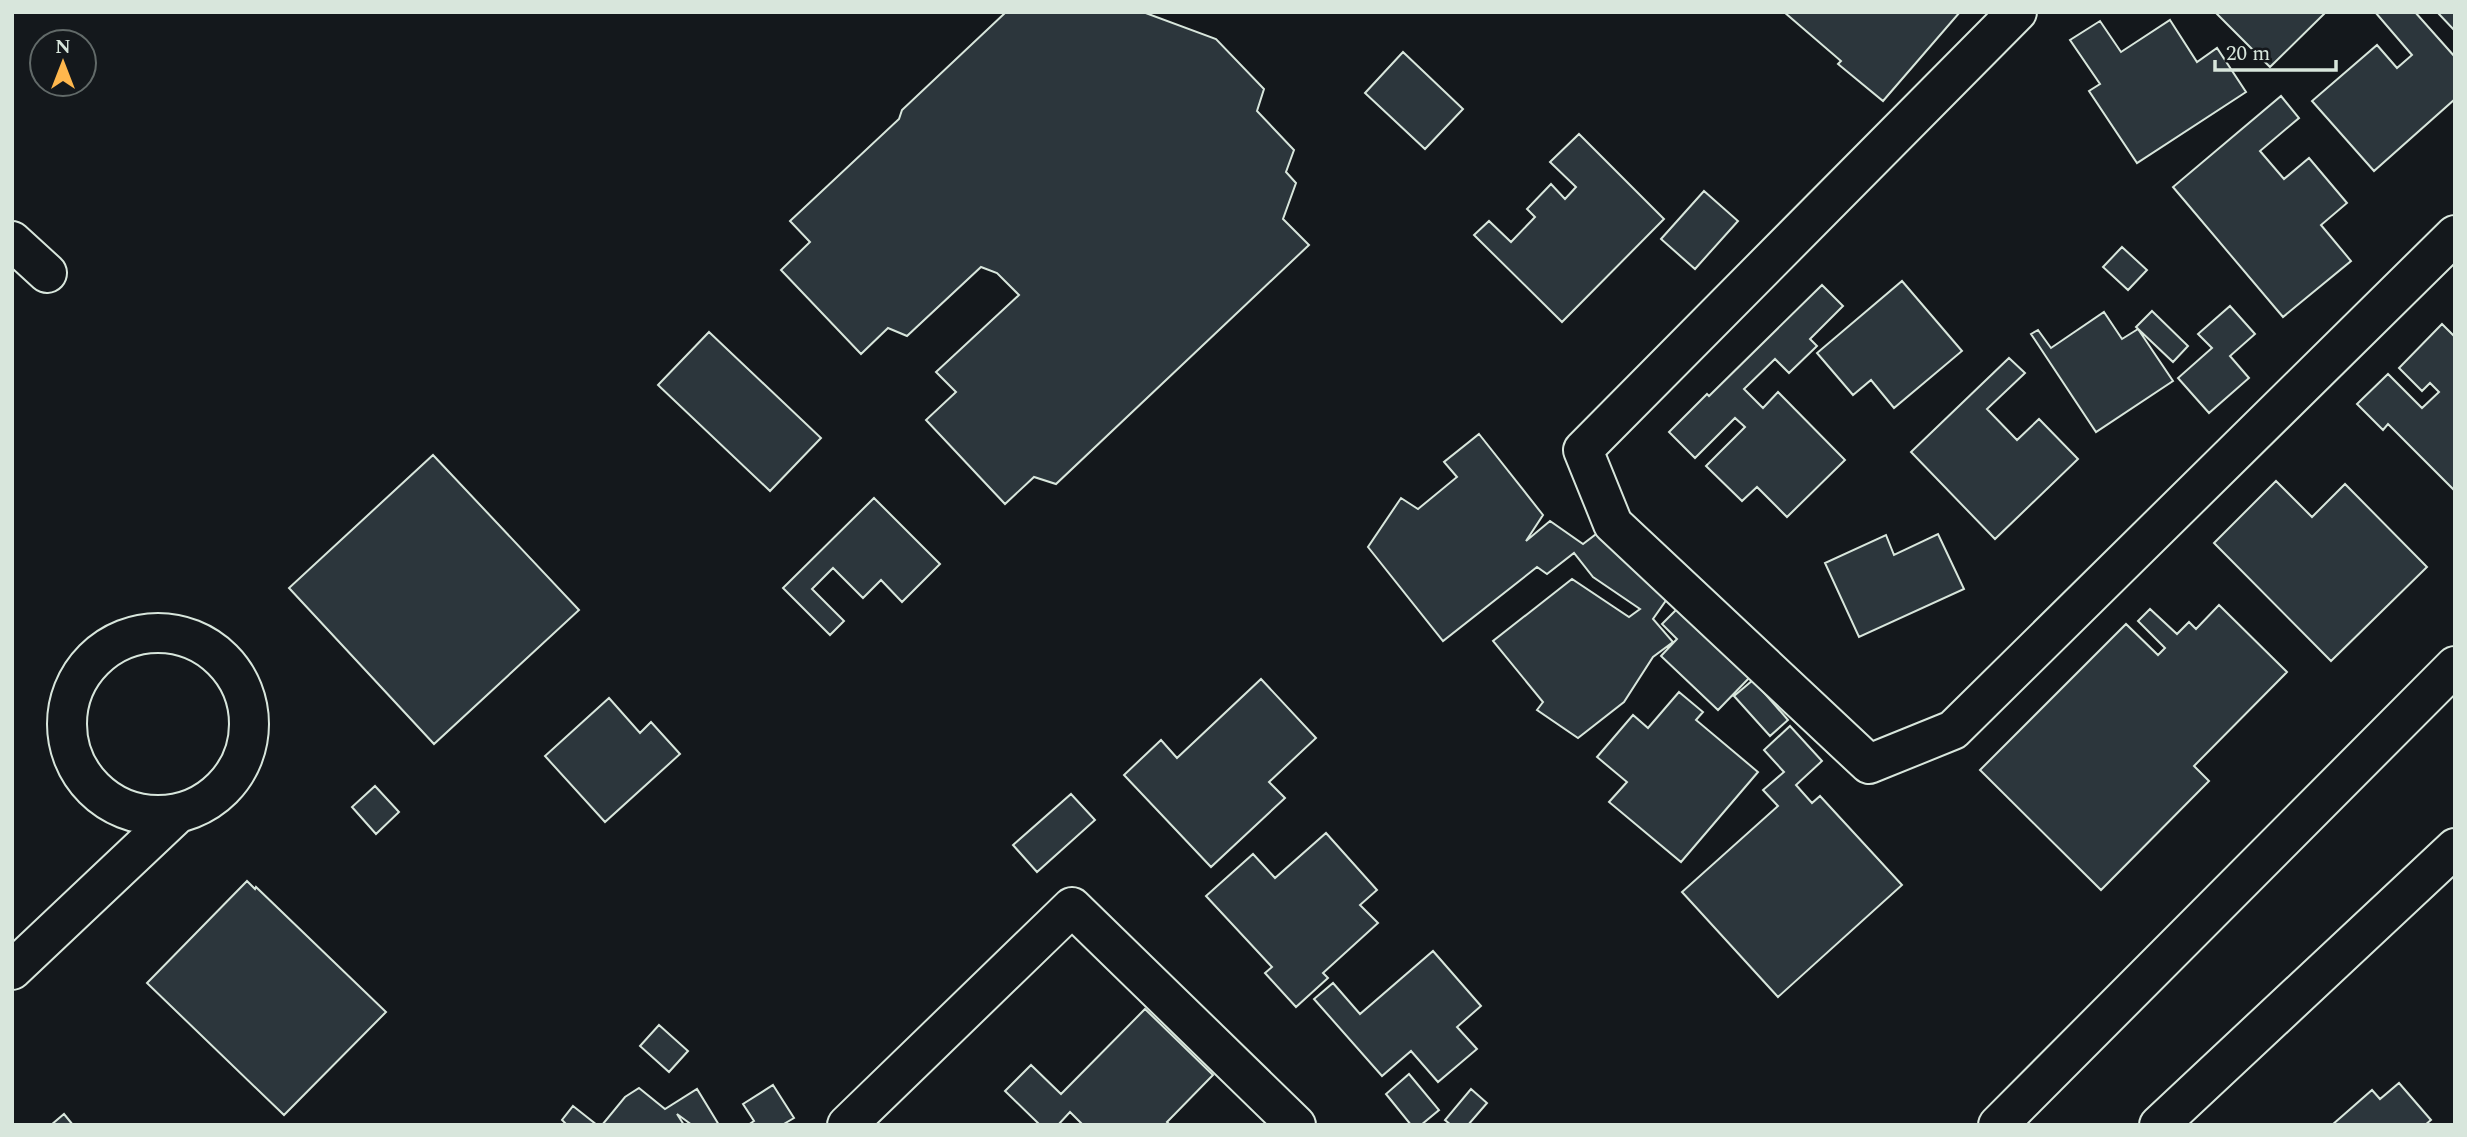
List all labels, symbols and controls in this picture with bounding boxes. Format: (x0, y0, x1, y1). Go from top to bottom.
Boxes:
north arrow (28, 28, 98, 98)
scale bar (2215, 28, 2336, 72)
text: N (55, 33, 71, 62)
text: 20 m (2226, 38, 2270, 70)

